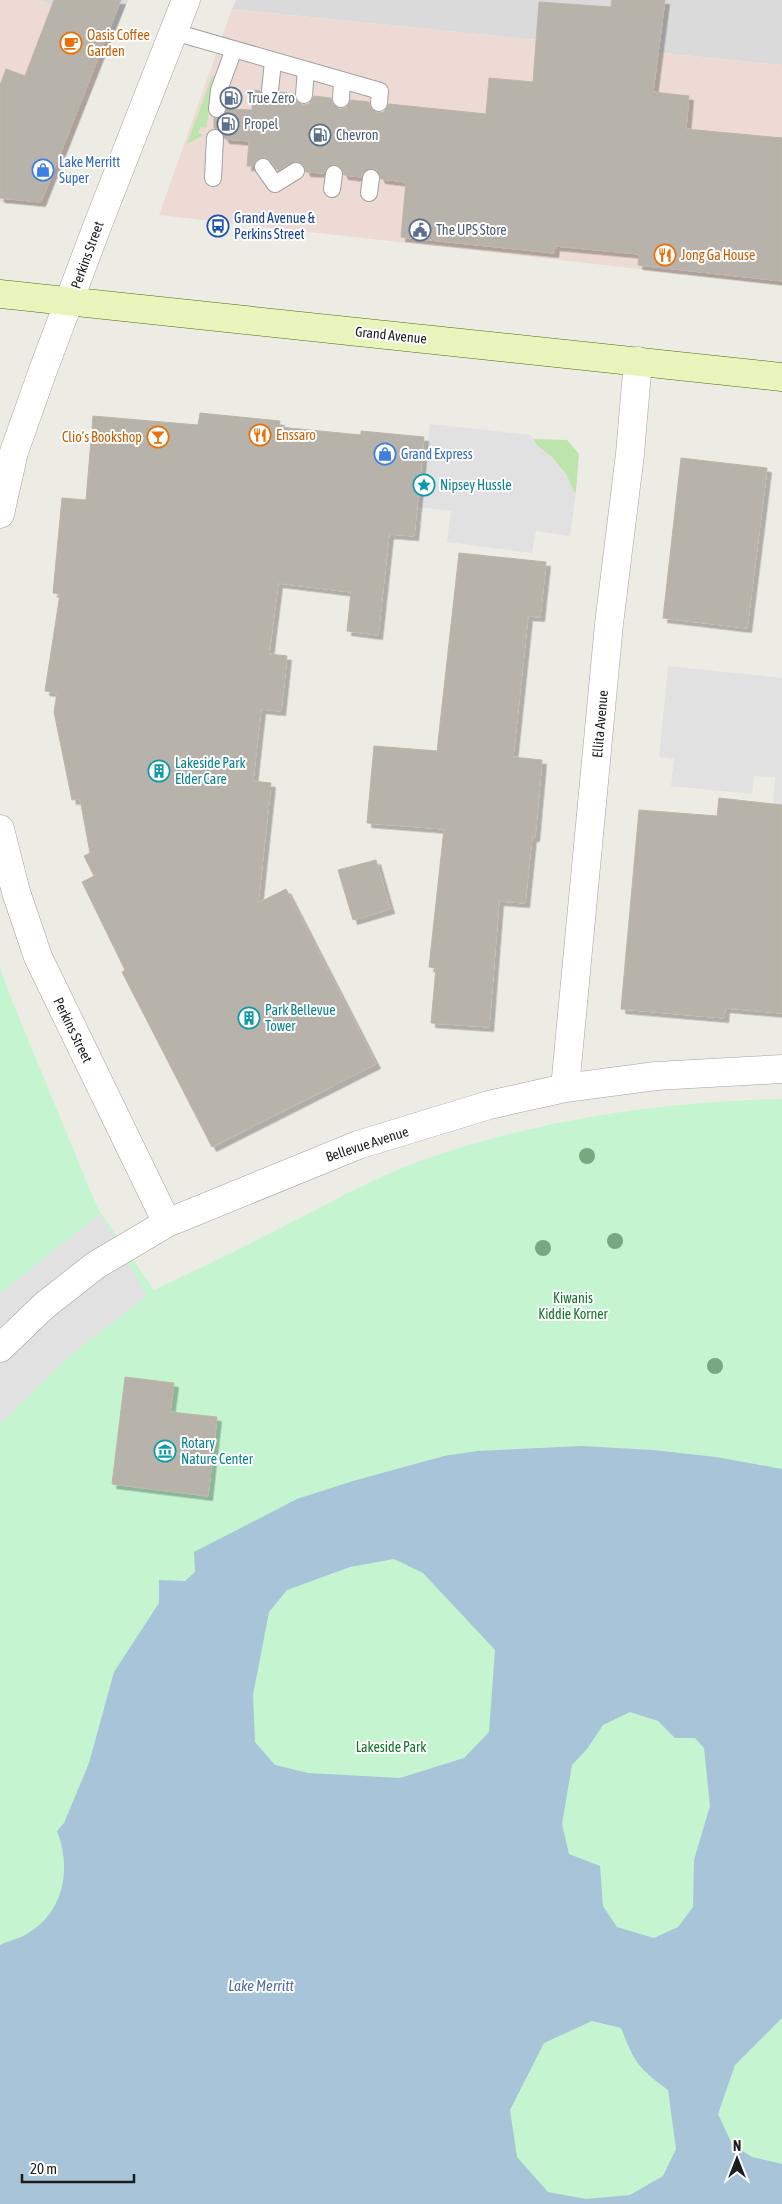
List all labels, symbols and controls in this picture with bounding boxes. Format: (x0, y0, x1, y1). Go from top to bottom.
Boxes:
place label: Oasis Coffee Garden (87, 27, 150, 59)
cafe icon: Oasis Coffee Garden (59, 31, 83, 55)
fuel station icon: True Zero (219, 86, 243, 110)
place label: True Zero (247, 90, 295, 106)
fuel station icon: Propel (216, 112, 240, 136)
place label: Propel (244, 116, 279, 132)
fuel station icon: Chevron (308, 123, 332, 147)
place label: Chevron (336, 127, 379, 143)
place label: Lake Merritt Super (59, 154, 120, 186)
shop icon: Lake Merritt Super (31, 158, 55, 182)
place label: Grand Avenue & Perkins Street (234, 210, 316, 242)
bus stop icon: Grand Avenue & Perkins Street (206, 214, 230, 238)
public building icon: The UPS Store (408, 218, 432, 242)
street label: Perkins Street (67, 219, 107, 291)
place label: The UPS Store (436, 222, 507, 238)
restaurant icon: Jong Ga House (653, 243, 677, 267)
place label: Jong Ga House (681, 247, 755, 263)
street label: Grand Avenue (354, 323, 428, 347)
restaurant icon: Enssaro (248, 423, 272, 447)
bar icon: Clio’s Bookshop (146, 425, 170, 449)
place label: Enssaro (276, 427, 316, 443)
place label: Clio’s Bookshop (62, 429, 142, 445)
shop icon: Grand Express (373, 442, 397, 466)
place label: Grand Express (401, 446, 473, 462)
place icon: Nipsey Hussle (412, 473, 436, 497)
place label: Nipsey Hussle (440, 477, 512, 493)
street label: Ellita Avenue (589, 690, 611, 758)
place label: Lakeside Park Elder Care (175, 755, 246, 787)
building icon: Lakeside Park Elder Care (147, 759, 171, 783)
street label: Perkins Street (50, 995, 96, 1065)
place label: Park Bellevue Tower (265, 1002, 336, 1034)
building icon: Park Bellevue Tower (237, 1006, 261, 1030)
street label: Bellevue Avenue (324, 1123, 410, 1165)
park label: Kiwanis Kiddie Korner (538, 1290, 609, 1322)
place label: Rotary Nature Center (181, 1435, 254, 1467)
museum icon: Rotary Nature Center (153, 1439, 177, 1463)
park label: Lakeside Park (356, 1739, 426, 1755)
water label: Lake Merritt (228, 1977, 295, 1994)
north arrow (712, 2134, 762, 2184)
text: N (733, 2138, 741, 2154)
scale bar (22, 2152, 135, 2184)
text: 20 m (30, 2160, 57, 2177)

